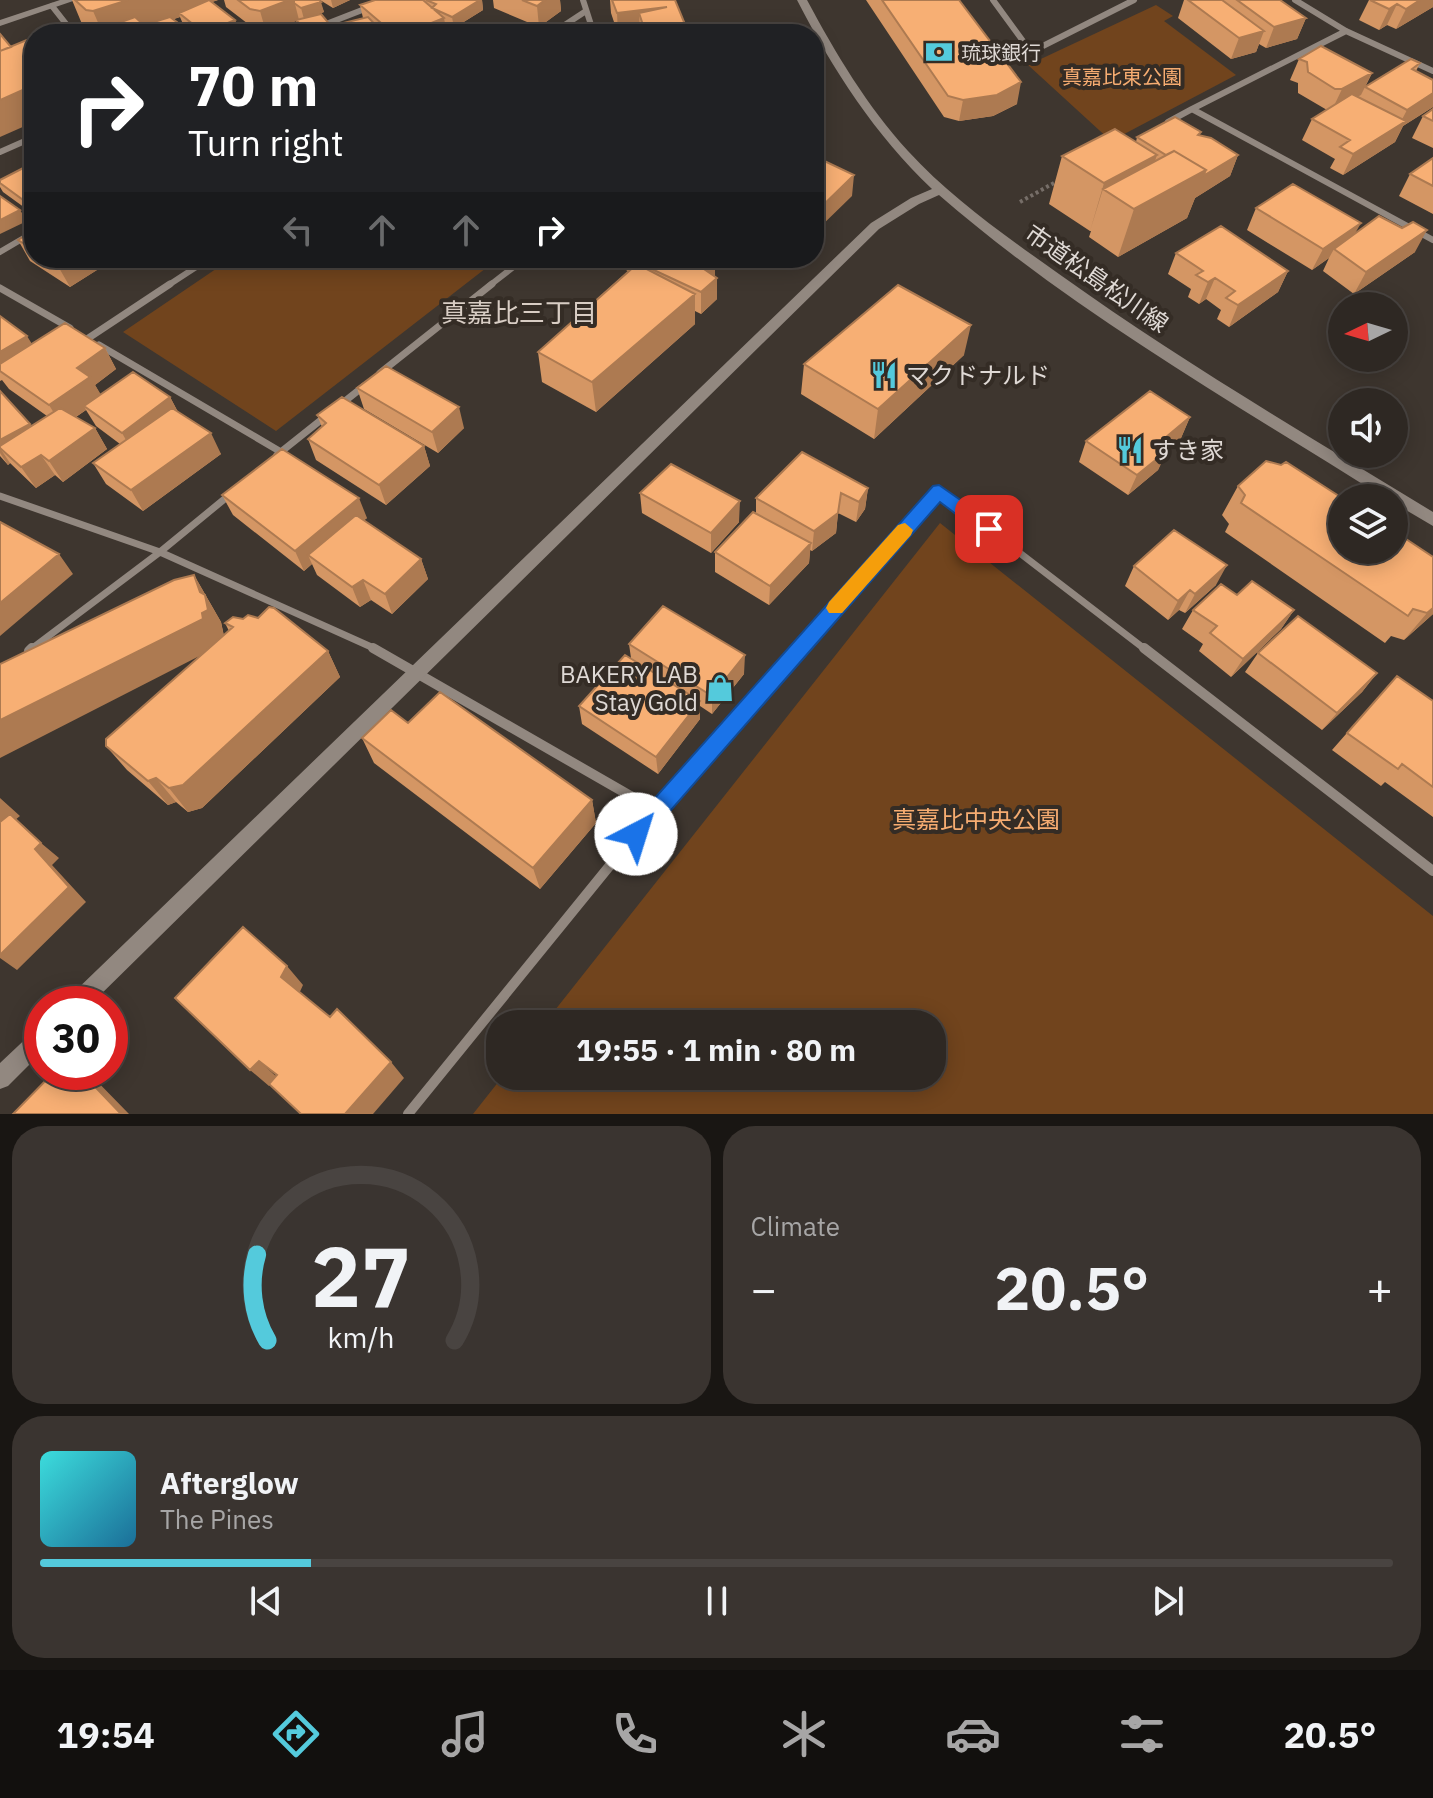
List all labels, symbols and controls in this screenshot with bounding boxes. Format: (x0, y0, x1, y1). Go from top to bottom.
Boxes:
bank icon: 琉球銀行 (924, 37, 954, 67)
place label: 琉球銀行 (961, 39, 1041, 66)
text: 70 m (188, 49, 318, 121)
icon: right (56, 56, 160, 160)
park label: 真嘉比東公園 (1062, 63, 1182, 90)
text: Turn right (188, 119, 344, 166)
icon: left (276, 208, 320, 252)
icon: ahead (360, 208, 404, 252)
icon: ahead (444, 208, 488, 252)
icon: right (528, 208, 572, 252)
street label: 市道松島松川線 (1019, 217, 1175, 339)
north arrow (1328, 292, 1408, 372)
map controls (1328, 292, 1408, 564)
district label: 真嘉比三丁目 (441, 295, 597, 329)
place label: マクドナルド (906, 359, 1050, 391)
restaurant icon: マクドナルド (869, 360, 899, 390)
button: sound (1328, 388, 1408, 468)
place label: すき家 (1152, 434, 1224, 466)
restaurant icon: すき家 (1115, 435, 1145, 465)
button: layers (1328, 484, 1408, 564)
pin (955, 495, 1023, 563)
icon: arrive (967, 507, 1011, 551)
place label: BAKERY LAB Stay Gold (560, 658, 698, 718)
shop icon: BAKERY LAB Stay Gold (705, 673, 735, 703)
position arrow (594, 792, 678, 876)
park label: 真嘉比中央公園 (892, 803, 1060, 835)
speed limit sign: 30 (24, 986, 128, 1090)
text: 19:55 · 1 min · 80 m (576, 1030, 856, 1069)
text: Climate (751, 1209, 840, 1243)
text: 27 (311, 1222, 411, 1330)
text: 20.5° (994, 1248, 1149, 1327)
text: − (751, 1260, 777, 1317)
text: + (1367, 1260, 1393, 1317)
text: km/h (328, 1319, 395, 1356)
text: Afterglow (160, 1463, 299, 1502)
text: The Pines (160, 1502, 274, 1536)
icon: previous (244, 1579, 288, 1623)
icon: pause (695, 1579, 739, 1623)
icon: next (1146, 1579, 1190, 1623)
icon: directions (268, 1706, 324, 1762)
icon: music (437, 1706, 493, 1762)
icon: phone (607, 1706, 663, 1762)
icon: climate (776, 1706, 832, 1762)
icon: car (945, 1706, 1001, 1762)
icon: filters (1114, 1706, 1170, 1762)
text: 19:54 (57, 1711, 155, 1758)
text: 20.5° (1283, 1711, 1376, 1758)

